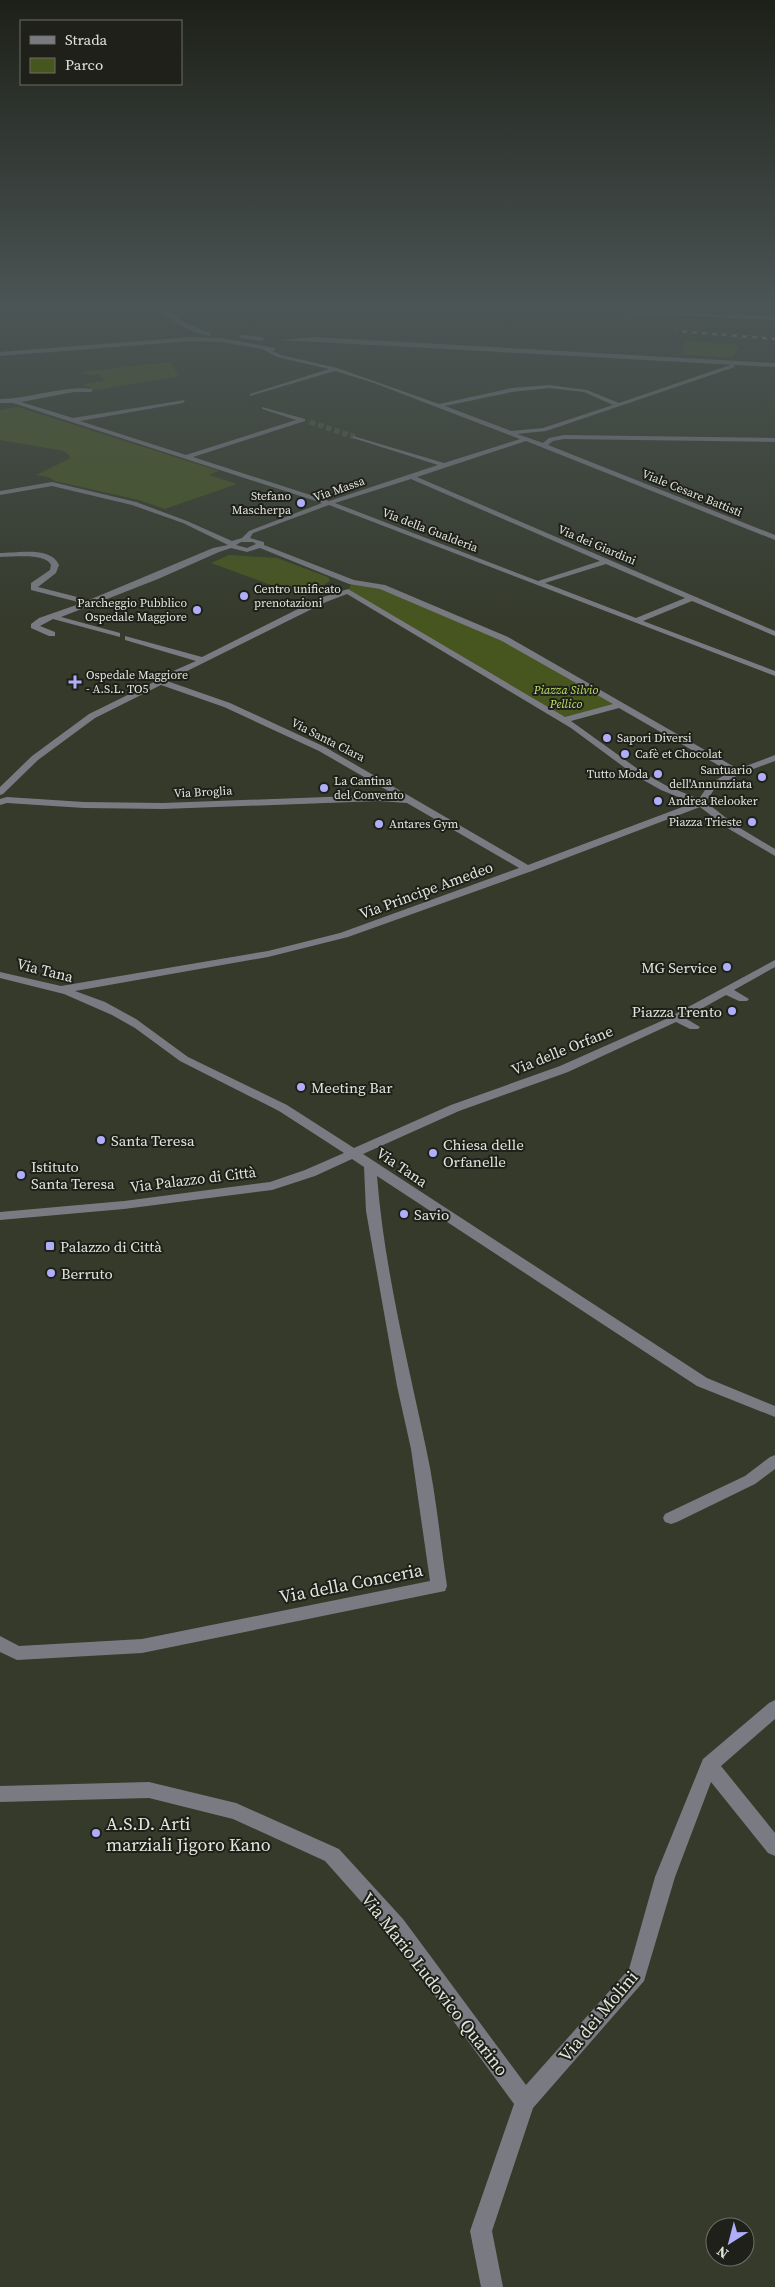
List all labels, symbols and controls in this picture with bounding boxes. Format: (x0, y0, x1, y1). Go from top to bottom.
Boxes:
legend (20, 20, 182, 85)
text: Strada (65, 29, 108, 50)
text: Parco (65, 54, 103, 75)
street label: Viale Cesare Battisti (640, 466, 745, 521)
street label: Via Massa (311, 472, 368, 505)
place label: Stefano Mascherpa (232, 488, 292, 518)
marker: Stefano Mascherpa (295, 497, 307, 509)
street label: Via della Gualderia (380, 504, 481, 556)
street label: Via dei Giardini (555, 521, 639, 569)
place label: Centro unificato prenotazioni (254, 581, 341, 611)
marker: Centro unificato prenotazioni (238, 590, 250, 602)
place label: Parcheggio Pubblico Ospedale Maggiore (77, 595, 187, 625)
marker: Parcheggio Pubblico Ospedale Maggiore (191, 604, 203, 616)
place label: Ospedale Maggiore - A.S.L. TO5 (86, 667, 188, 697)
marker: Ospedale Maggiore - A.S.L. TO5 (68, 675, 82, 689)
park label: Piazza Silvio Pellico (533, 682, 599, 712)
street label: Via Santa Clara (288, 715, 368, 766)
place label: Sapori Diversi (617, 730, 692, 746)
marker: Sapori Diversi (601, 732, 613, 744)
place label: Cafè et Chocolat (635, 746, 722, 762)
marker: Cafè et Chocolat (619, 748, 631, 760)
place label: Santuario dell'Annunziata (669, 762, 753, 792)
place label: Tutto Moda (587, 766, 649, 782)
marker: Tutto Moda (652, 768, 664, 780)
marker: Santuario dell'Annunziata (756, 771, 768, 783)
place label: La Cantina del Convento (334, 773, 404, 803)
street label: Via Broglia (173, 782, 234, 802)
marker: La Cantina del Convento (318, 782, 330, 794)
place label: Andrea Relooker (668, 793, 758, 809)
marker: Andrea Relooker (652, 795, 664, 807)
place label: Piazza Trieste (669, 814, 742, 830)
place label: Antares Gym (389, 816, 459, 832)
marker: Piazza Trieste (746, 816, 758, 828)
marker: Antares Gym (373, 818, 385, 830)
street label: Via Principe Amedeo (356, 856, 496, 924)
street label: Via Tana (14, 953, 76, 987)
place label: MG Service (641, 957, 717, 978)
marker: MG Service (721, 961, 733, 973)
place label: Piazza Trento (632, 1001, 722, 1022)
marker: Piazza Trento (726, 1005, 738, 1017)
street label: Via delle Orfane (508, 1020, 616, 1080)
place label: Meeting Bar (311, 1077, 393, 1098)
marker: Meeting Bar (295, 1081, 307, 1093)
place label: Santa Teresa (111, 1130, 195, 1151)
marker: Santa Teresa (95, 1134, 107, 1146)
place label: Chiesa delle Orfanelle (443, 1134, 524, 1172)
street label: Via Tana (372, 1142, 432, 1192)
marker: Chiesa delle Orfanelle (427, 1147, 439, 1159)
place label: Istituto Santa Teresa (31, 1156, 115, 1194)
street label: Via Palazzo di Città (129, 1161, 258, 1197)
marker: Istituto Santa Teresa (15, 1169, 27, 1181)
place label: Savio (414, 1204, 449, 1225)
marker: Savio (398, 1208, 410, 1220)
place label: Palazzo di Città (60, 1236, 162, 1257)
marker: Palazzo di Città (44, 1240, 56, 1252)
place label: Berruto (61, 1263, 113, 1284)
marker: Berruto (45, 1267, 57, 1279)
street label: Via della Conceria (277, 1557, 426, 1609)
place label: A.S.D. Arti marziali Jigoro Kano (106, 1811, 271, 1857)
marker: A.S.D. Arti marziali Jigoro Kano (90, 1827, 102, 1839)
street label: Via Mario Ludovico Quarino (355, 1887, 515, 2081)
street label: Via dei Molini (552, 1965, 644, 2067)
north arrow (705, 2217, 755, 2267)
text: N (712, 2241, 732, 2264)

